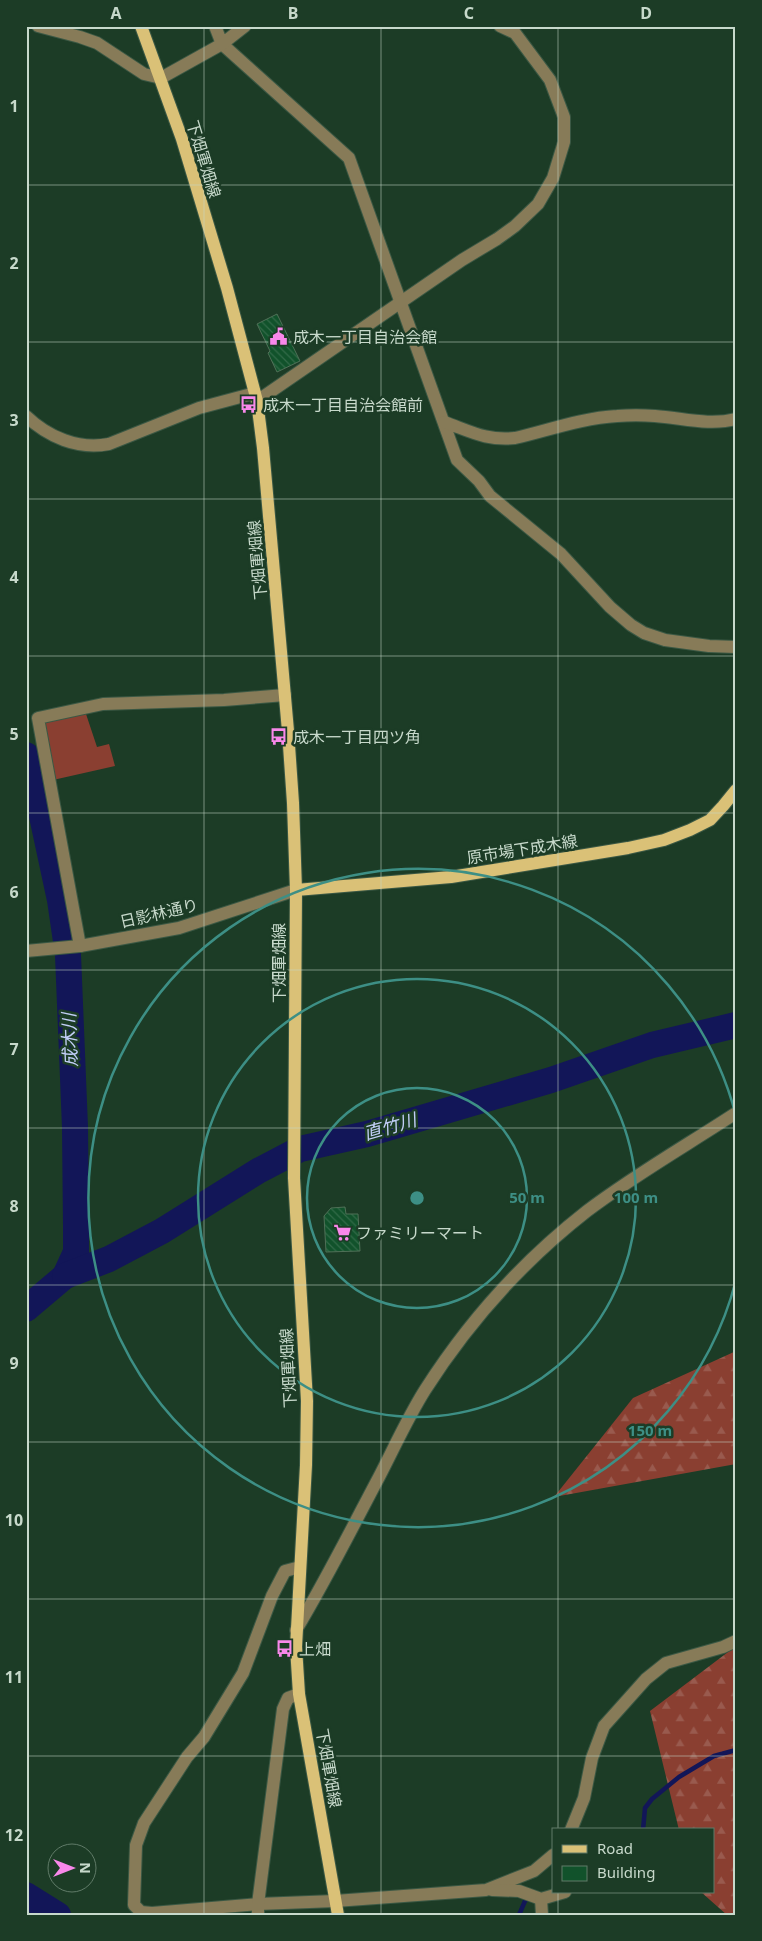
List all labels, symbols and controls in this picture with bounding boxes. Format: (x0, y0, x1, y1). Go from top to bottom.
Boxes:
text: A (110, 2, 122, 24)
text: B (288, 2, 298, 24)
text: C (464, 2, 474, 24)
text: D (640, 2, 652, 24)
text: 1 (9, 95, 19, 117)
street label: 下畑軍畑線 (182, 118, 226, 200)
text: 2 (9, 252, 19, 274)
place label: 成木一丁目自治会館 (293, 326, 437, 348)
public building icon: 成木一丁目自治会館 (269, 327, 289, 347)
place label: 成木一丁目自治会館前 (263, 394, 423, 416)
bus stop icon: 成木一丁目自治会館前 (239, 395, 259, 415)
text: 3 (9, 409, 19, 431)
street label: 下畑軍畑線 (243, 519, 271, 601)
text: 4 (9, 566, 19, 588)
text: 5 (9, 723, 19, 745)
place label: 成木一丁目四ツ角 (293, 726, 421, 748)
bus stop icon: 成木一丁目四ツ角 (269, 727, 289, 747)
street label: 原市場下成木線 (465, 829, 579, 869)
text: 6 (9, 881, 19, 903)
street label: 日影林通り (118, 893, 200, 933)
street label: 下畑軍畑線 (268, 923, 290, 1003)
water label: 成木川 (56, 1011, 82, 1067)
text: 7 (9, 1038, 19, 1060)
water label: 直竹川 (360, 1107, 421, 1145)
text: 50 m (509, 1187, 545, 1207)
text: 100 m (614, 1187, 658, 1207)
centre of rings (408, 1189, 426, 1207)
text: 8 (9, 1195, 19, 1217)
place label: ファミリーマート (356, 1222, 484, 1244)
supermarket icon: ファミリーマート (332, 1223, 352, 1243)
street label: 下畑軍畑線 (275, 1327, 301, 1409)
text: 9 (9, 1352, 19, 1374)
text: 150 m (628, 1420, 672, 1440)
text: 10 (5, 1509, 23, 1531)
place label: 上畑 (299, 1638, 331, 1660)
bus stop icon: 上畑 (275, 1639, 295, 1659)
text: 11 (5, 1666, 23, 1688)
street label: 下畑軍畑線 (311, 1727, 347, 1809)
text: 12 (5, 1824, 23, 1846)
legend (552, 1828, 714, 1894)
text: Road (597, 1838, 633, 1858)
north arrow (48, 1844, 98, 1894)
text: N (76, 1862, 95, 1874)
text: Building (597, 1862, 655, 1882)

